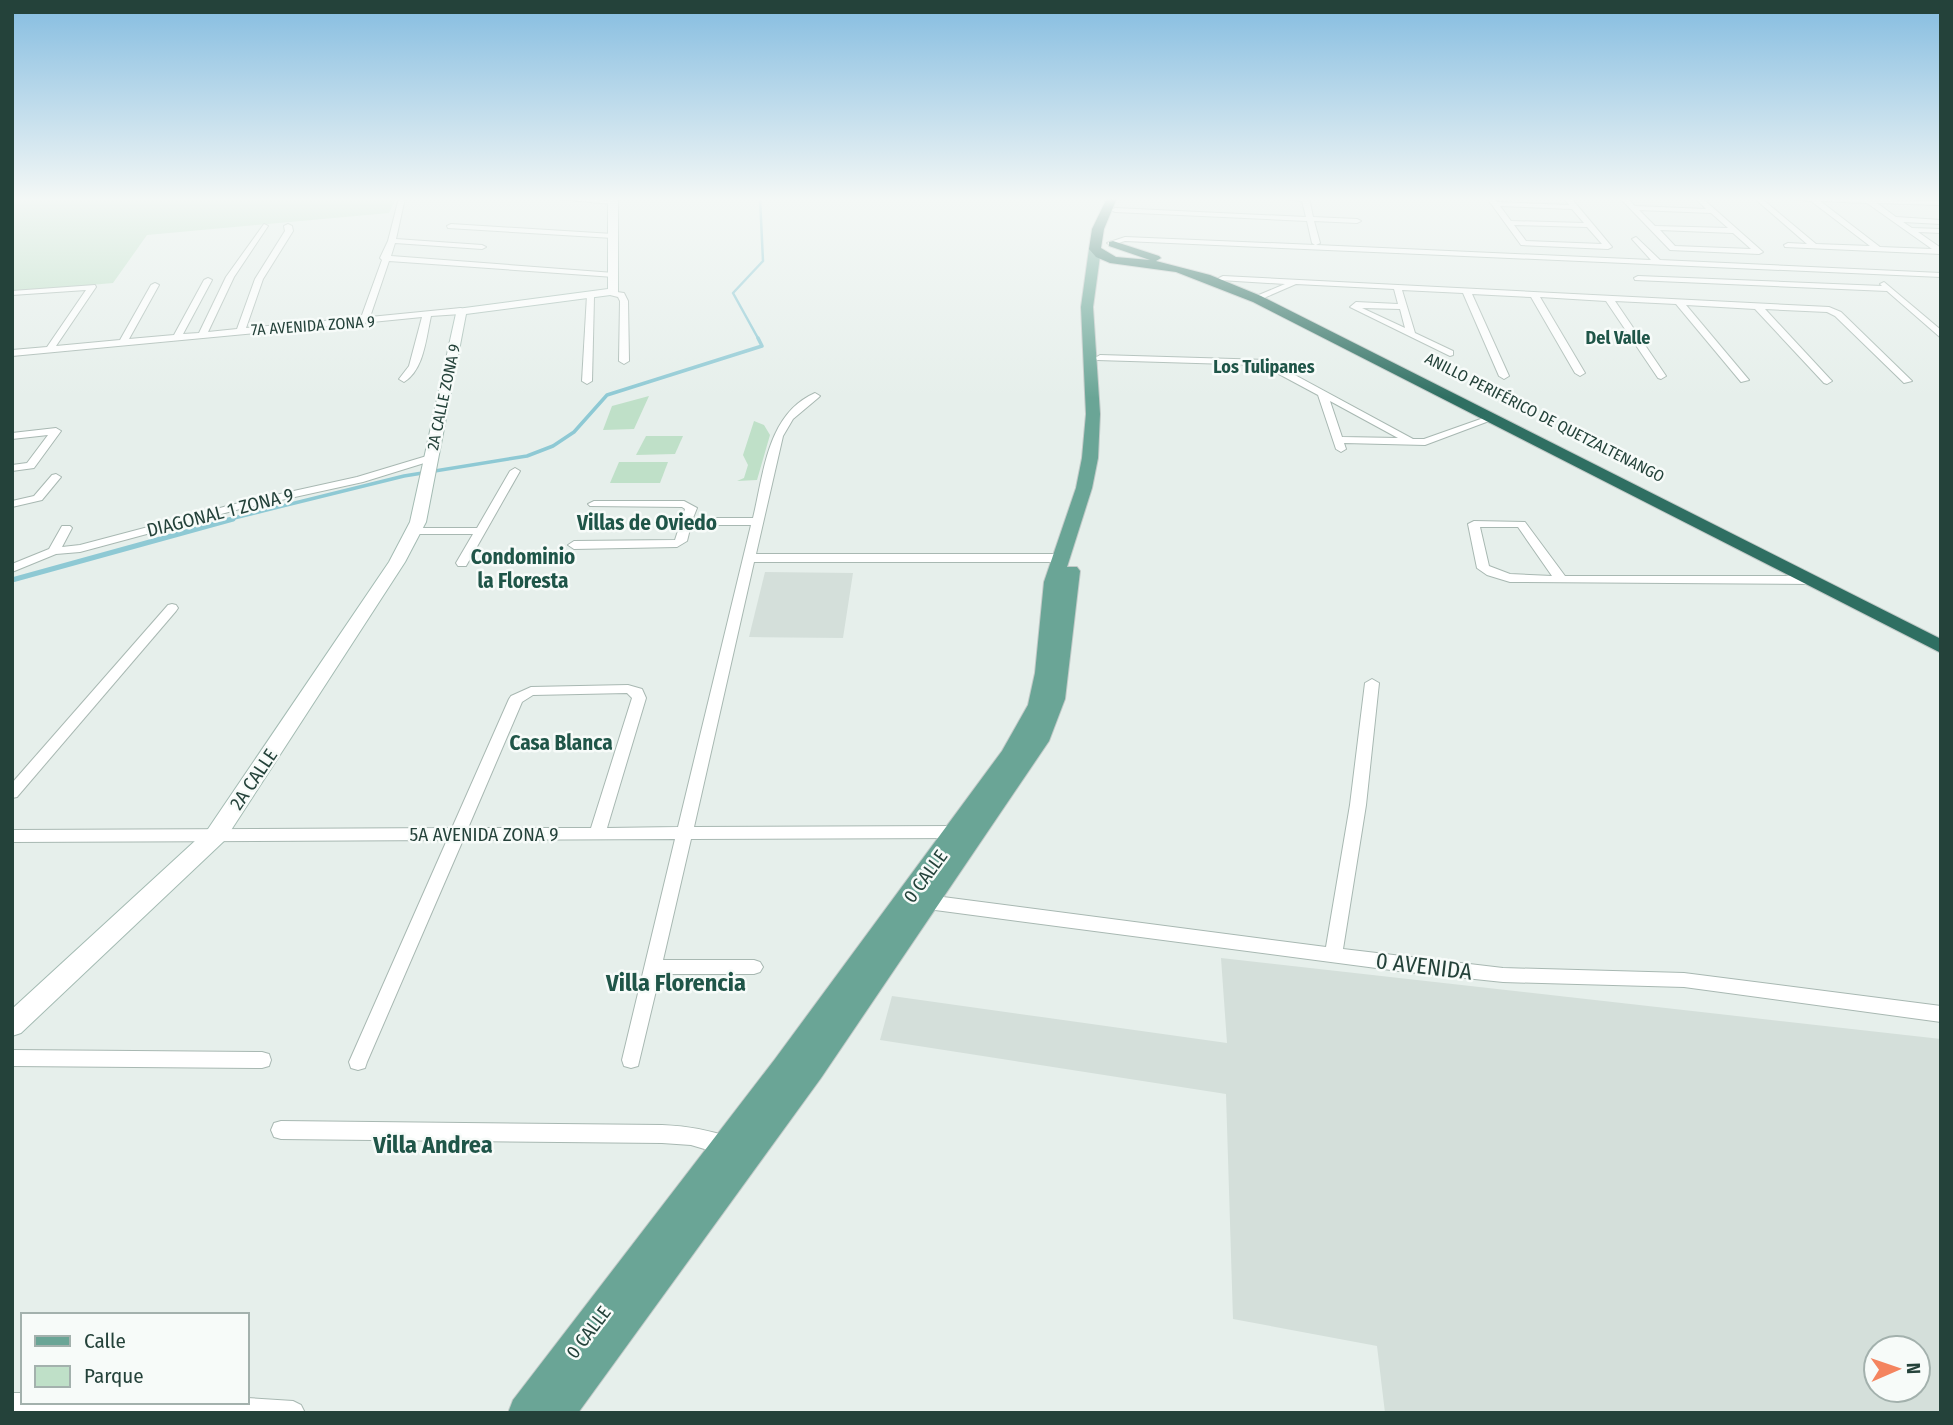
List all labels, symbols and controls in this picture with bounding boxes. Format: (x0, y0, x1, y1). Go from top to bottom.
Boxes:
street label: 7A AVENIDA ZONA 9 (250, 312, 376, 339)
district label: Del Valle (1586, 327, 1650, 349)
street label: 2A CALLE ZONA 9 (423, 342, 464, 452)
street label: ANILLO PERIFÉRICO DE QUETZALTENANGO (1422, 349, 1667, 486)
district label: Los Tulipanes (1213, 356, 1315, 378)
street label: DIAGONAL 1 ZONA 9 (144, 483, 296, 542)
district label: Villas de Oviedo (576, 510, 717, 536)
district label: Condominio la Floresta (471, 544, 575, 594)
district label: Casa Blanca (509, 730, 613, 756)
street label: 2A CALLE (225, 744, 282, 814)
street label: 5A AVENIDA ZONA 9 (410, 823, 558, 846)
street label: 0 CALLE (899, 845, 952, 907)
street label: 0 AVENIDA (1374, 946, 1474, 986)
district label: Villa Florencia (605, 969, 746, 997)
district label: Villa Andrea (372, 1131, 493, 1159)
street label: 0 CALLE (561, 1301, 616, 1363)
legend (21, 1313, 248, 1404)
text: Calle (84, 1328, 126, 1354)
north arrow (1862, 1334, 1932, 1404)
text: N (1902, 1362, 1925, 1375)
text: Parque (84, 1363, 144, 1389)

